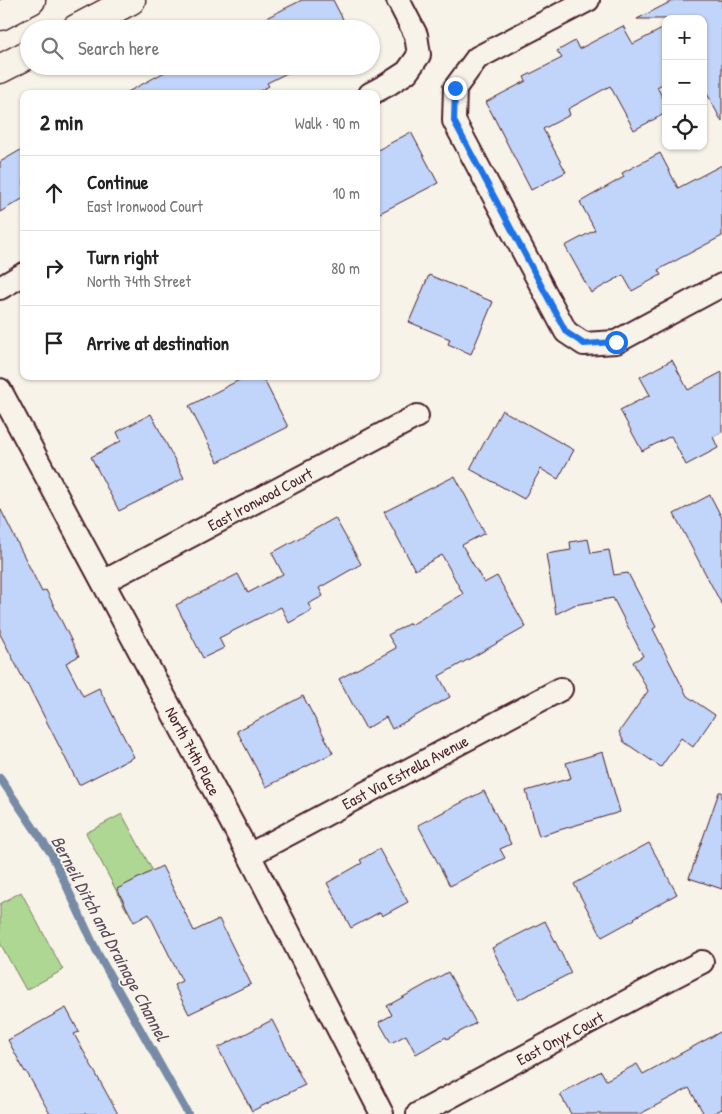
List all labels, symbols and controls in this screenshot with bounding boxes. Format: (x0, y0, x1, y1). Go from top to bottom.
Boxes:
map controls (662, 15, 707, 150)
button: + (662, 15, 707, 60)
search box (20, 20, 380, 75)
icon: search (38, 34, 66, 62)
text: Search here (78, 35, 159, 61)
button: − (662, 60, 707, 105)
route end (444, 77, 467, 100)
button: locate (662, 105, 707, 150)
text: 2 min (40, 108, 83, 137)
text: Walk · 90 m (295, 112, 360, 134)
text: Continue (87, 169, 148, 195)
icon: ahead (40, 179, 68, 207)
text: 10 m (332, 182, 360, 204)
text: East Ironwood Court (87, 195, 203, 217)
text: Turn right (87, 244, 158, 270)
icon: right (40, 254, 68, 282)
text: 80 m (331, 257, 360, 279)
text: North 74th Street (87, 270, 191, 292)
icon: arrive (40, 329, 68, 357)
text: Arrive at destination (87, 330, 229, 356)
route start (605, 331, 628, 354)
street label: East Ironwood Court (204, 462, 317, 536)
street label: North 74th Place (160, 703, 226, 800)
street label: East Via Estrella Avenue (338, 729, 472, 815)
water label: Berneil Ditch and Drainage Channel (45, 831, 175, 1046)
street label: East Onyx Court (513, 1006, 608, 1070)

